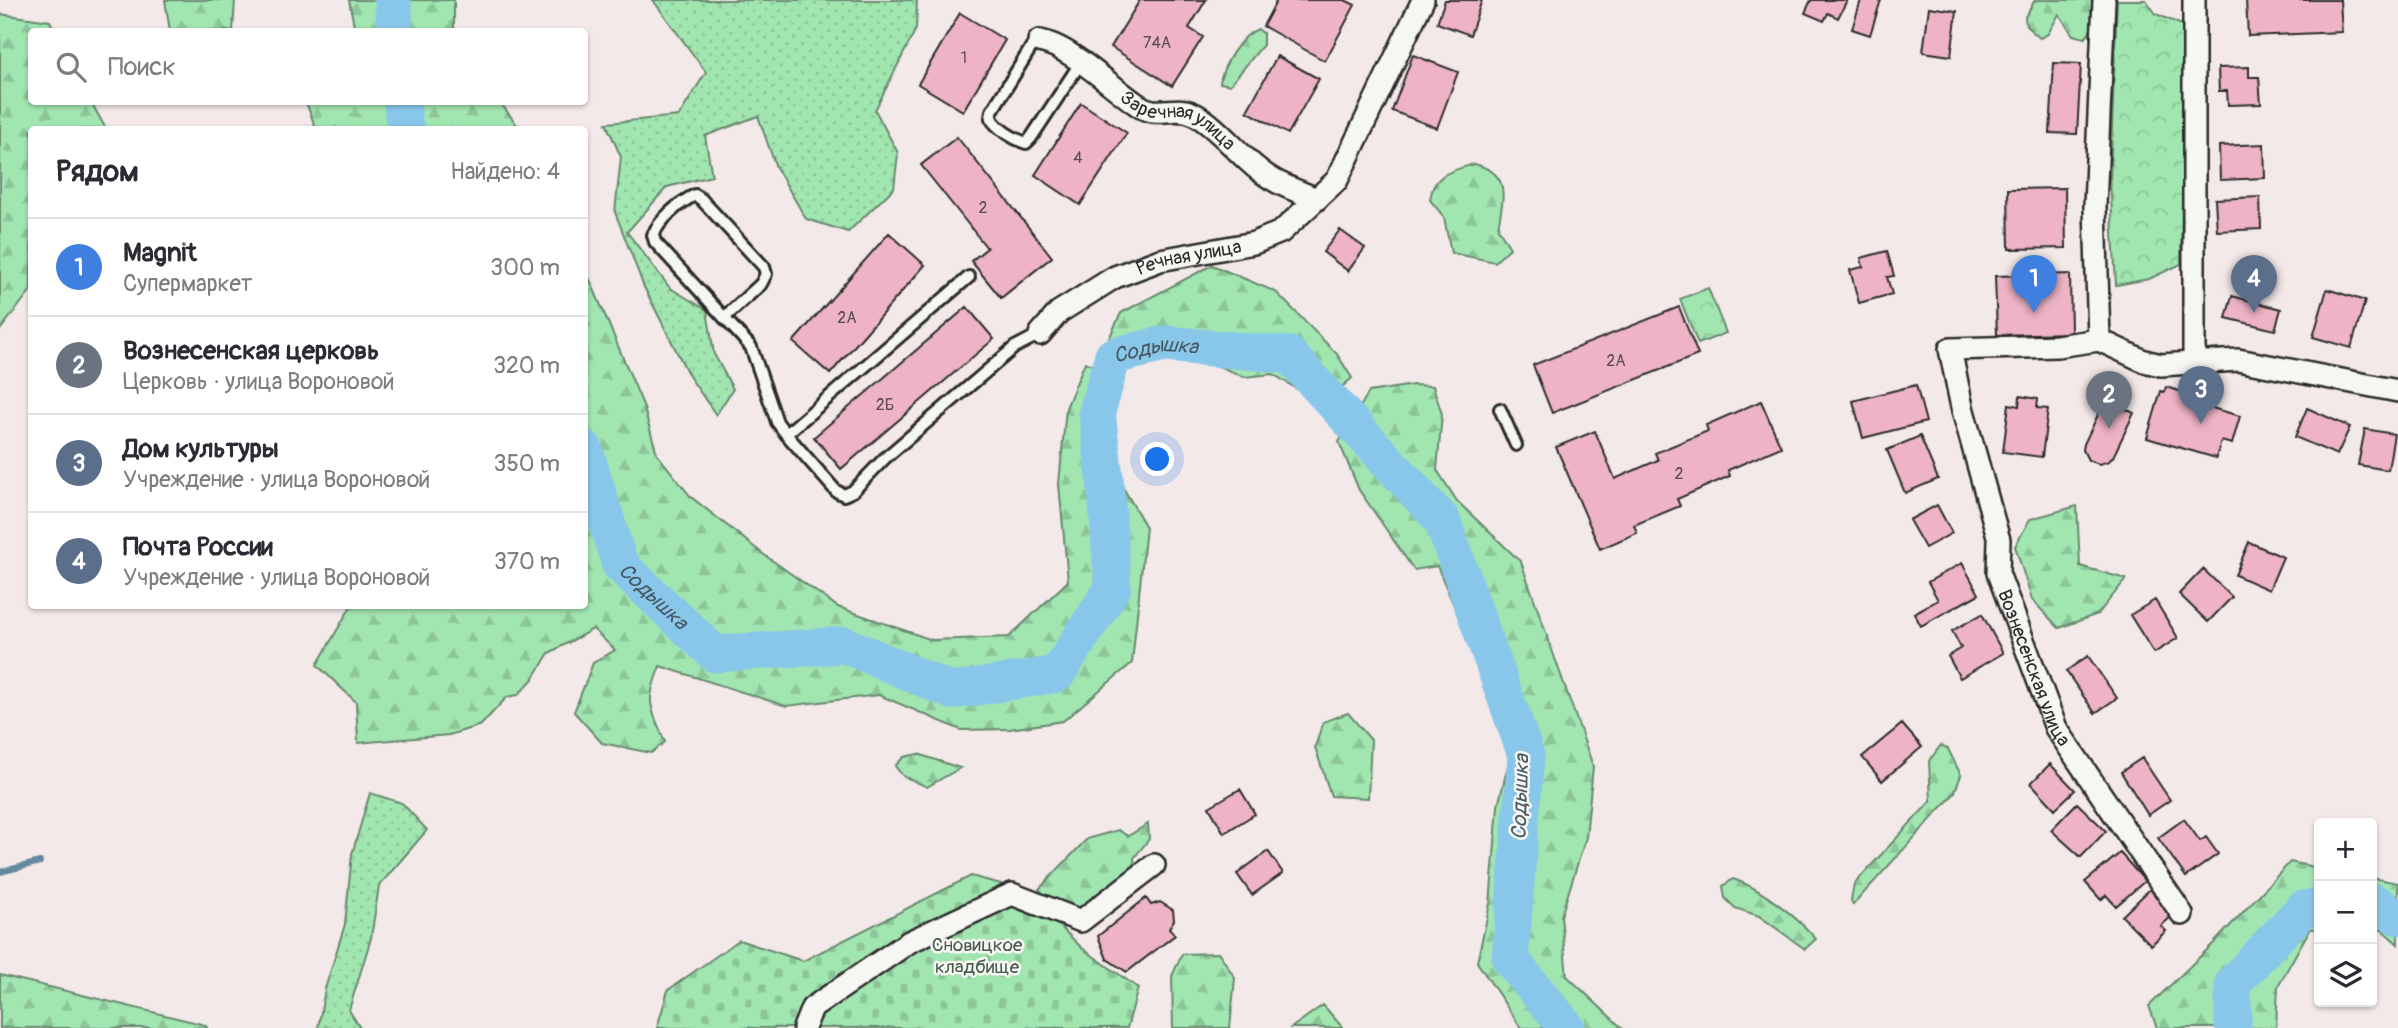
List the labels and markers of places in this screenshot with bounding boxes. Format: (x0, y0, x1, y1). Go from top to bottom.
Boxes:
pin: 1 (2011, 255, 2057, 313)
pin: 4 (2231, 255, 2277, 313)
pin: 3 (2178, 366, 2224, 424)
pin: 2 (2086, 371, 2132, 429)

